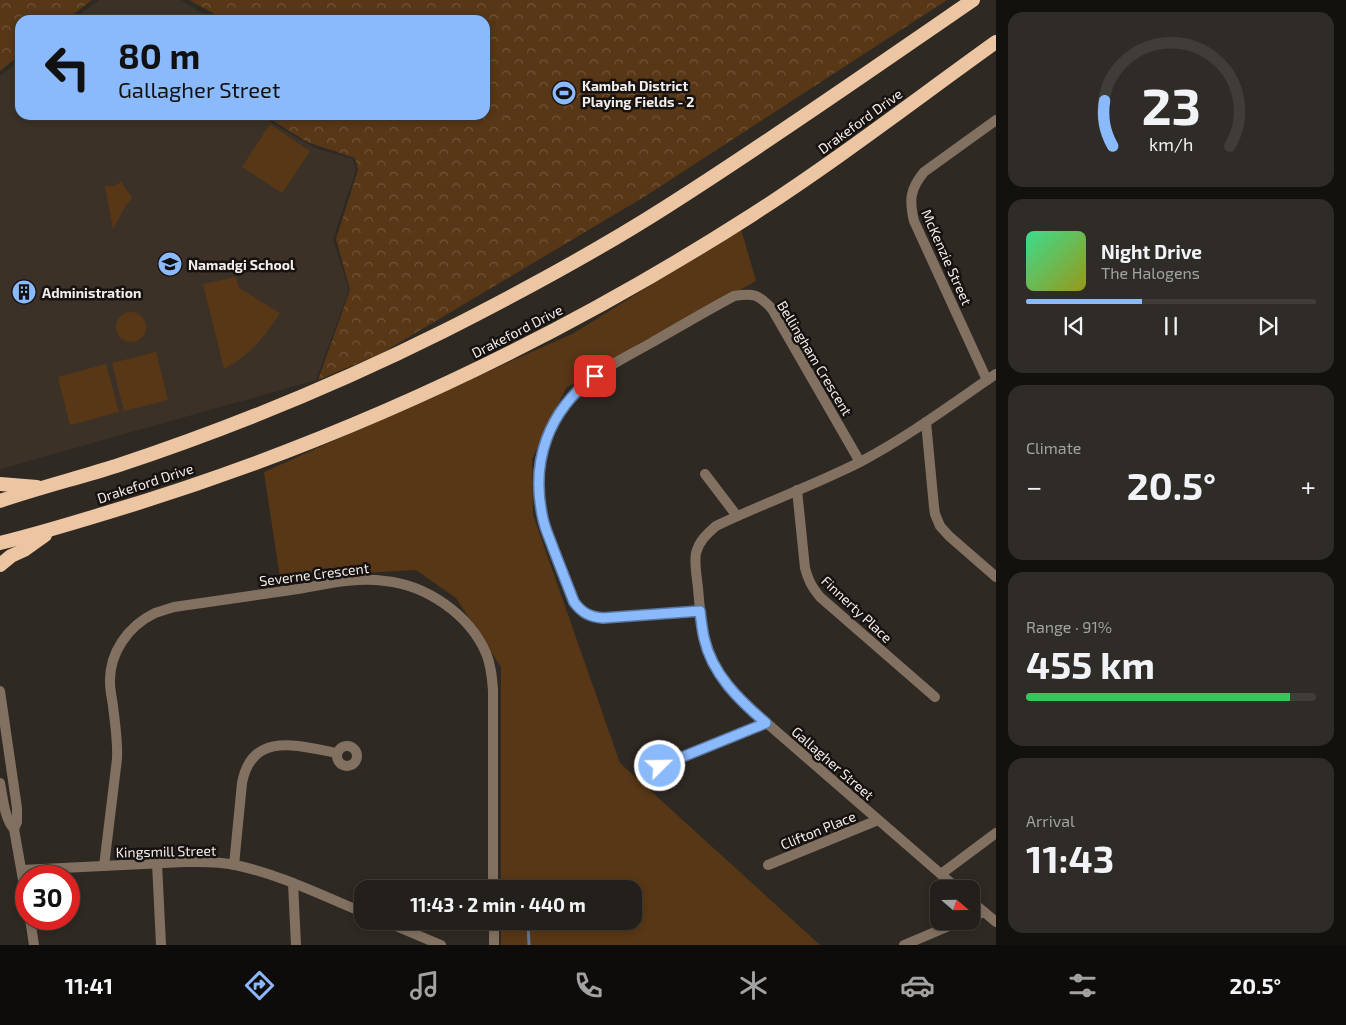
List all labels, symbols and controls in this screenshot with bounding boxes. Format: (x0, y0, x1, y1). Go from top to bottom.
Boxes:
text: 80 m (118, 34, 200, 76)
icon: left (35, 35, 100, 100)
text: 23 (1141, 73, 1201, 135)
text: Gallagher Street (118, 76, 280, 102)
place label: Kambah District Playing Fields - 2 (582, 77, 694, 110)
sports icon: Kambah District Playing Fields - 2 (551, 80, 577, 106)
street label: Drakeford Drive (815, 85, 905, 157)
text: km/h (1149, 133, 1193, 155)
street label: McKenzie Street (918, 206, 976, 308)
text: Night Drive (1101, 240, 1202, 263)
school or university icon: Namadgi School (157, 251, 183, 277)
place label: Namadgi School (188, 256, 295, 273)
text: The Halogens (1101, 263, 1200, 282)
building icon: Administration (11, 279, 37, 305)
place label: Administration (42, 284, 141, 301)
street label: Bellingham Crescent (774, 298, 856, 418)
street label: Drakeford Drive (469, 301, 565, 361)
icon: previous (1060, 312, 1088, 340)
icon: pause (1157, 312, 1185, 340)
icon: next (1254, 312, 1282, 340)
pin (574, 355, 616, 397)
icon: arrive (581, 362, 609, 390)
text: Climate (1026, 438, 1081, 457)
street label: Drakeford Drive (95, 459, 195, 507)
text: 20.5° (1127, 462, 1216, 508)
text: − (1026, 469, 1042, 503)
text: + (1301, 469, 1316, 503)
street label: Severne Crescent (258, 559, 370, 589)
street label: Finnerty Place (818, 572, 896, 646)
text: Range · 91% (1026, 617, 1112, 636)
text: 455 km (1026, 641, 1155, 687)
street label: Gallagher Street (788, 723, 878, 803)
position arrow (633, 739, 685, 791)
street label: Clifton Place (778, 807, 858, 853)
text: Arrival (1026, 811, 1075, 830)
text: 11:43 (1026, 835, 1114, 881)
street label: Kingsmill Street (116, 842, 216, 860)
speed limit sign: 30 (15, 865, 80, 930)
north arrow (930, 880, 980, 930)
map controls (930, 880, 980, 930)
text: 11:43 · 2 min · 440 m (410, 893, 586, 916)
icon: directions (242, 968, 277, 1003)
icon: music (407, 968, 442, 1003)
icon: phone (571, 968, 606, 1003)
icon: climate (736, 968, 771, 1003)
icon: car (900, 968, 935, 1003)
icon: filters (1065, 968, 1100, 1003)
text: 11:41 (65, 972, 113, 998)
text: 20.5° (1229, 972, 1281, 998)

